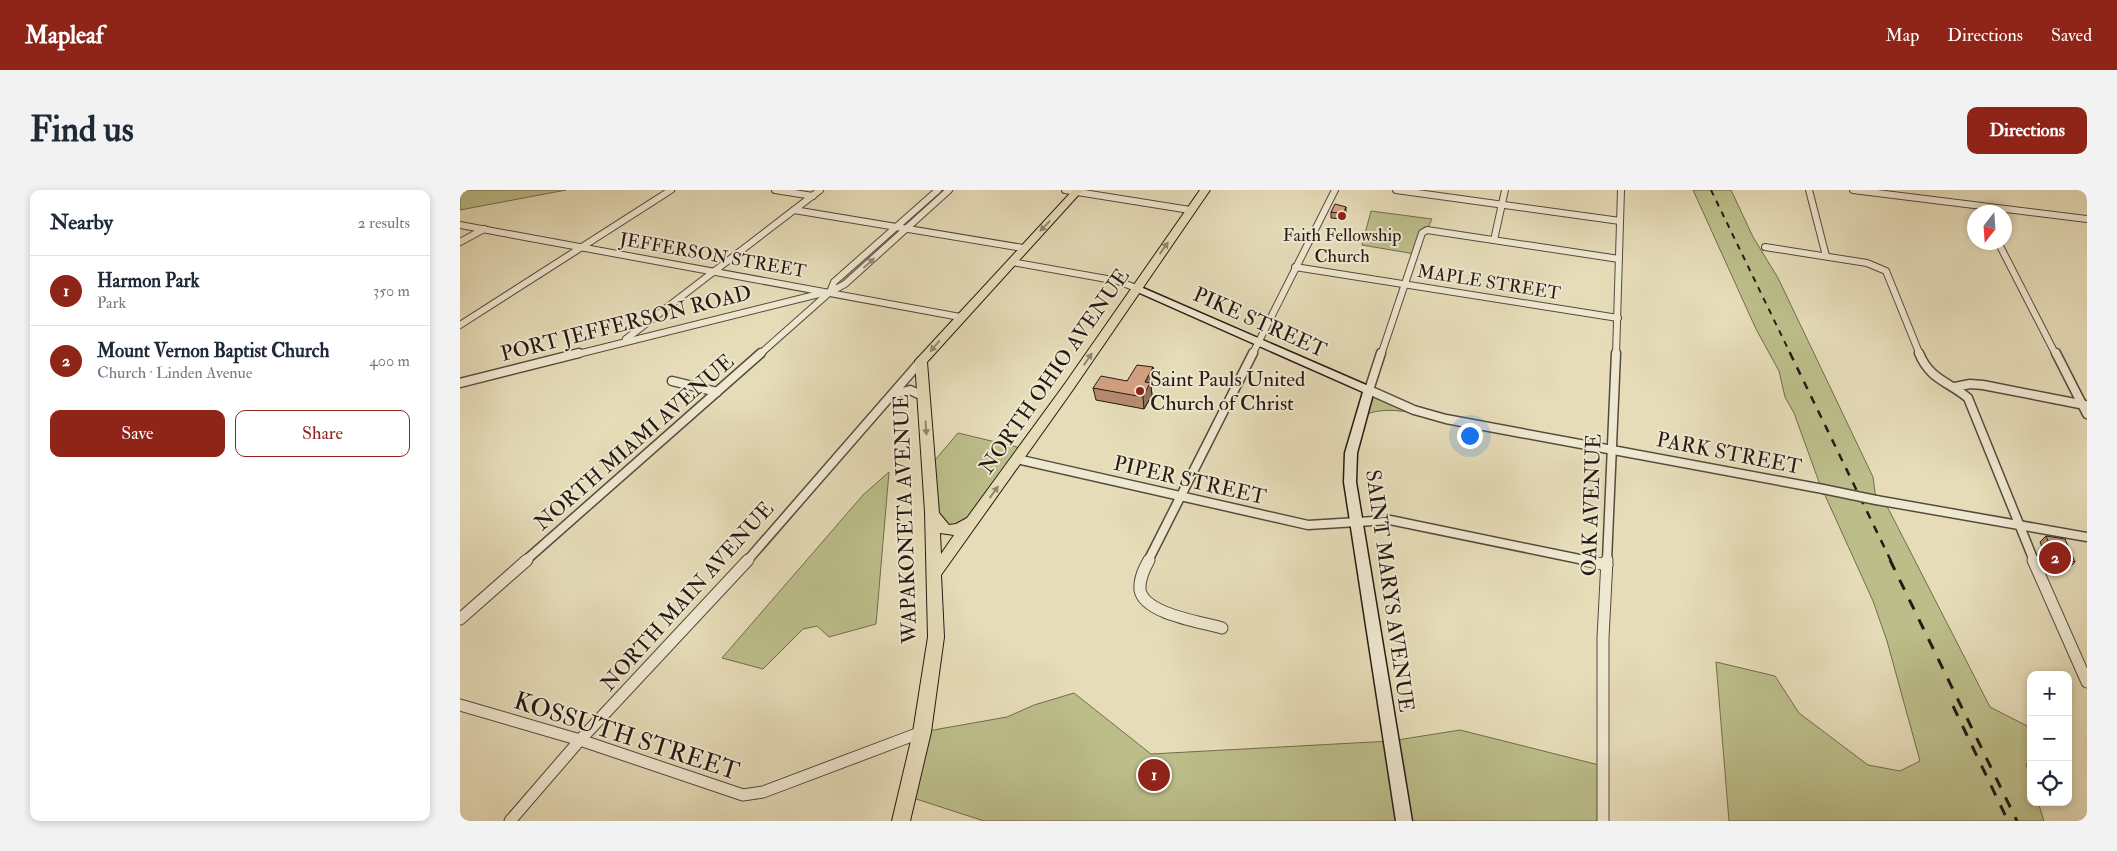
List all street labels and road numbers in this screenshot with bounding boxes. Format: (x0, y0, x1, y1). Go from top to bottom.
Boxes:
street label: JEFFERSON STREET (617, 228, 808, 283)
street label: MAPLE STREET (1416, 260, 1563, 305)
street label: NORTH OHIO AVENUE (973, 263, 1136, 479)
street label: PORT JEFFERSON ROAD (498, 279, 754, 368)
street label: PIKE STREET (1189, 281, 1331, 364)
street label: NORTH MIAMI AVENUE (529, 348, 740, 537)
street label: WAPAKONETA AVENUE (888, 394, 923, 645)
street label: PARK STREET (1654, 426, 1804, 481)
street label: OAK AVENUE (1576, 433, 1607, 577)
street label: PIPER STREET (1111, 450, 1269, 511)
street label: SAINT MARYS AVENUE (1359, 468, 1420, 714)
street label: NORTH MAIN AVENUE (595, 496, 780, 697)
street label: KOSSUTH STREET (510, 685, 743, 788)

